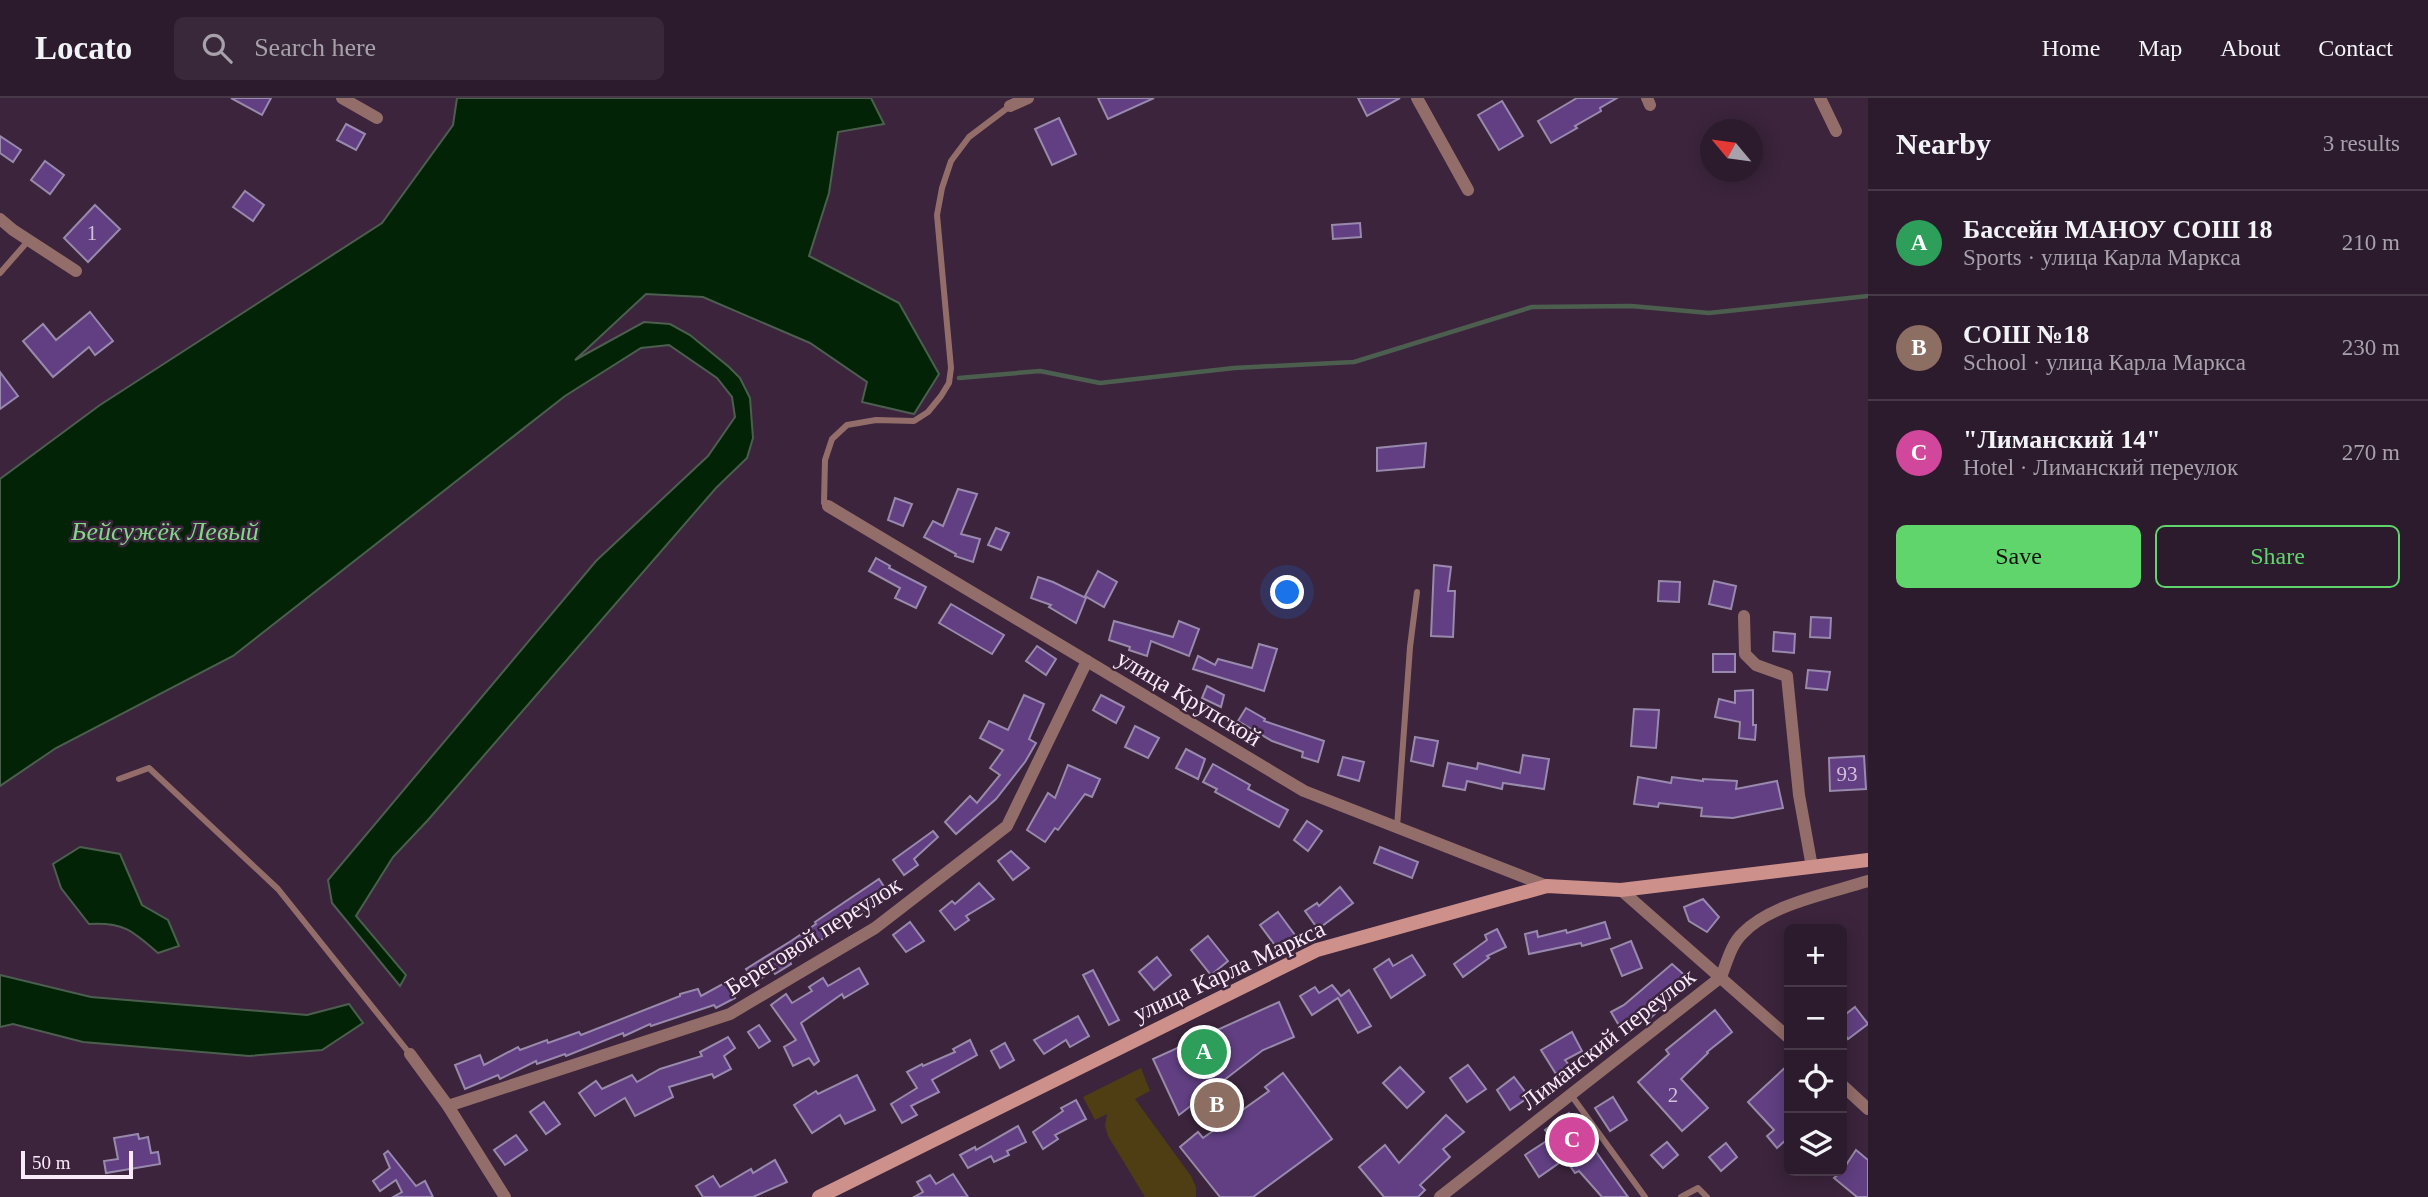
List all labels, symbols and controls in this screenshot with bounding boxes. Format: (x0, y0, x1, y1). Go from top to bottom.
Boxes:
search box (174, 17, 664, 80)
icon: search (198, 29, 236, 67)
text: Locato (35, 30, 132, 66)
text: Search here (254, 33, 376, 62)
text: Home (2042, 35, 2100, 61)
text: Map (2138, 35, 2182, 61)
text: About (2220, 35, 2280, 61)
text: Contact (2318, 35, 2393, 61)
north arrow (1700, 119, 1763, 182)
text: Nearby (1896, 127, 1991, 160)
text: 3 results (2323, 131, 2400, 156)
text: Бассейн МАНОУ СОШ 18 (1963, 215, 2273, 244)
house number: 1 (87, 221, 97, 245)
text: A (1911, 230, 1927, 255)
text: 210 m (2342, 230, 2400, 255)
text: Sports · улица Карла Маркса (1963, 245, 2241, 270)
text: СОШ №18 (1963, 320, 2089, 349)
text: B (1911, 335, 1927, 360)
text: 230 m (2342, 335, 2400, 360)
text: School · улица Карла Маркса (1963, 350, 2246, 375)
text: "Лиманский 14" (1963, 425, 2161, 454)
text: C (1911, 440, 1927, 465)
text: 270 m (2342, 440, 2400, 465)
text: Hotel · Лиманский переулок (1963, 455, 2238, 480)
water label: Бейсужёк Левый (70, 517, 259, 546)
button: Save (1896, 525, 2141, 588)
button: Share (2155, 525, 2400, 588)
your location (1270, 575, 1304, 609)
street label: улица Крупской (1112, 645, 1266, 751)
house number: 93 (1837, 762, 1858, 786)
street label: Береговой переулок (720, 871, 906, 1001)
street label: улица Карла Маркса (1129, 915, 1329, 1027)
map controls (1784, 924, 1847, 1176)
button: + (1784, 924, 1847, 987)
street label: Лиманский переулок (1516, 963, 1700, 1115)
button: − (1784, 987, 1847, 1050)
pin: A (1181, 1026, 1227, 1078)
button: locate (1784, 1050, 1847, 1113)
pin: B (1194, 1079, 1240, 1131)
house number: 2 (1668, 1083, 1678, 1107)
button: layers (1784, 1113, 1847, 1176)
pin: C (1549, 1114, 1595, 1166)
scale bar (21, 1148, 133, 1180)
text: 50 m (32, 1152, 71, 1173)

